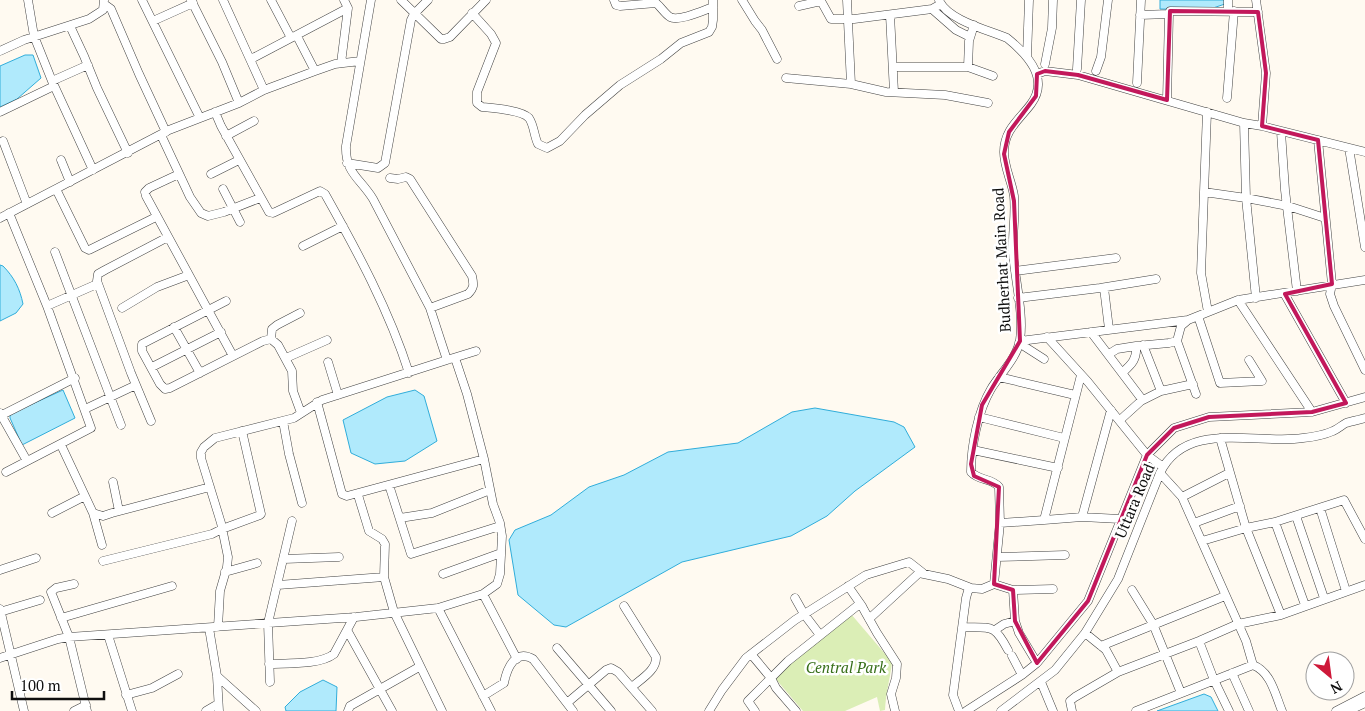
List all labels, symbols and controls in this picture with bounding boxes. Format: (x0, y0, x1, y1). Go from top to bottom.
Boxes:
street label: Budherhat Main Road (987, 187, 1015, 333)
street label: Uttara Road (1109, 460, 1159, 541)
north arrow (1305, 651, 1355, 701)
park label: Central Park (806, 657, 887, 677)
scale bar (12, 668, 105, 700)
text: 100 m (20, 675, 61, 695)
text: N (1327, 677, 1346, 699)

